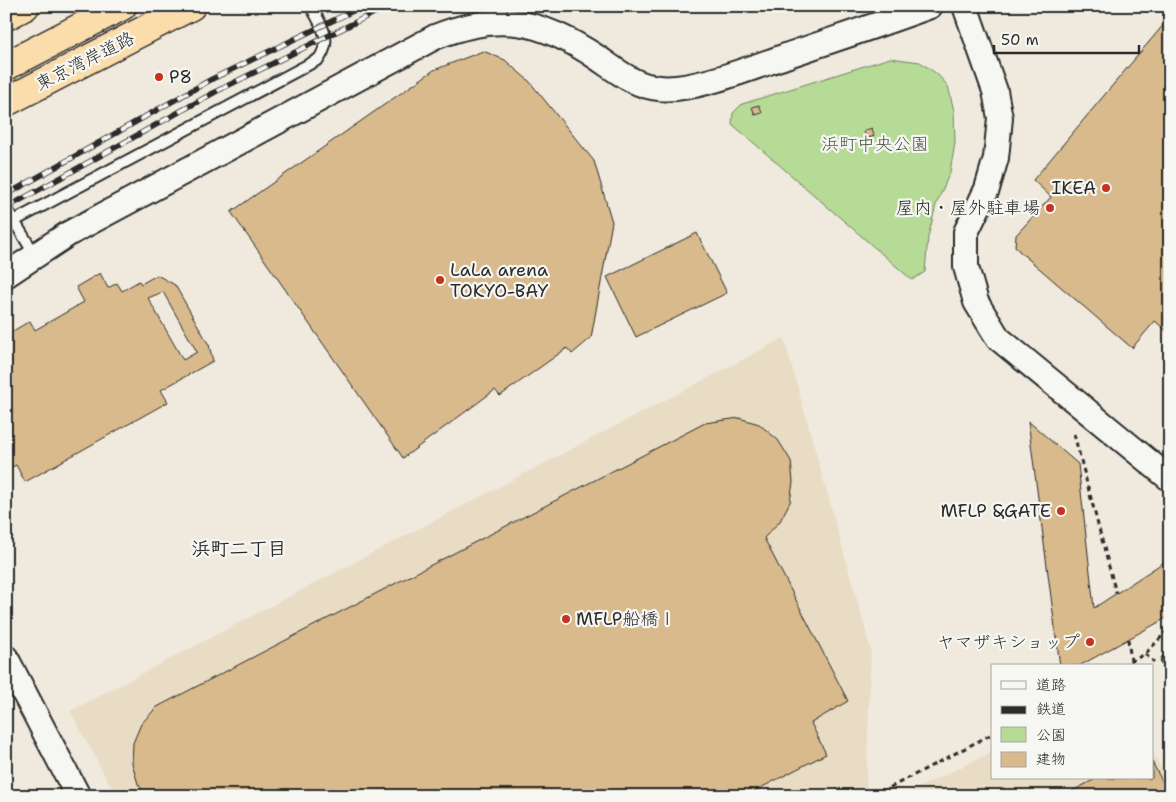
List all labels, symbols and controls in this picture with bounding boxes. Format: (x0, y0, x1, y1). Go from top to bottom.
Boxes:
scale bar (994, 22, 1138, 54)
street label: 東京湾岸道路 (31, 26, 139, 96)
text: 50 m (1001, 30, 1039, 50)
place label: P8 (169, 65, 192, 89)
marker: P8 (153, 71, 165, 83)
park label: 浜町中央公園 (821, 132, 929, 156)
place label: IKEA (1051, 176, 1096, 200)
marker: IKEA (1100, 182, 1112, 194)
place label: 屋内・屋外駐車場 (896, 196, 1040, 220)
marker: 屋内・屋外駐車場 (1044, 202, 1056, 214)
place label: LaLa arena TOKYO-BAY (450, 258, 548, 303)
marker: LaLa arena TOKYO-BAY (434, 274, 446, 286)
place label: MFLP &GATE (940, 499, 1051, 523)
marker: MFLP &GATE (1055, 505, 1067, 517)
district label: 浜町二丁目 (191, 536, 287, 561)
place label: MFLP船橋Ⅰ (576, 607, 676, 631)
marker: MFLP船橋Ⅰ (560, 613, 572, 625)
place label: ヤマザキショップ (937, 630, 1080, 654)
marker: ヤマザキショップ (1084, 636, 1096, 648)
legend (991, 664, 1154, 780)
text: 道路 (1036, 675, 1066, 695)
text: 鉄道 (1036, 699, 1066, 719)
text: 公園 (1036, 725, 1066, 745)
text: 建物 (1036, 749, 1066, 769)

